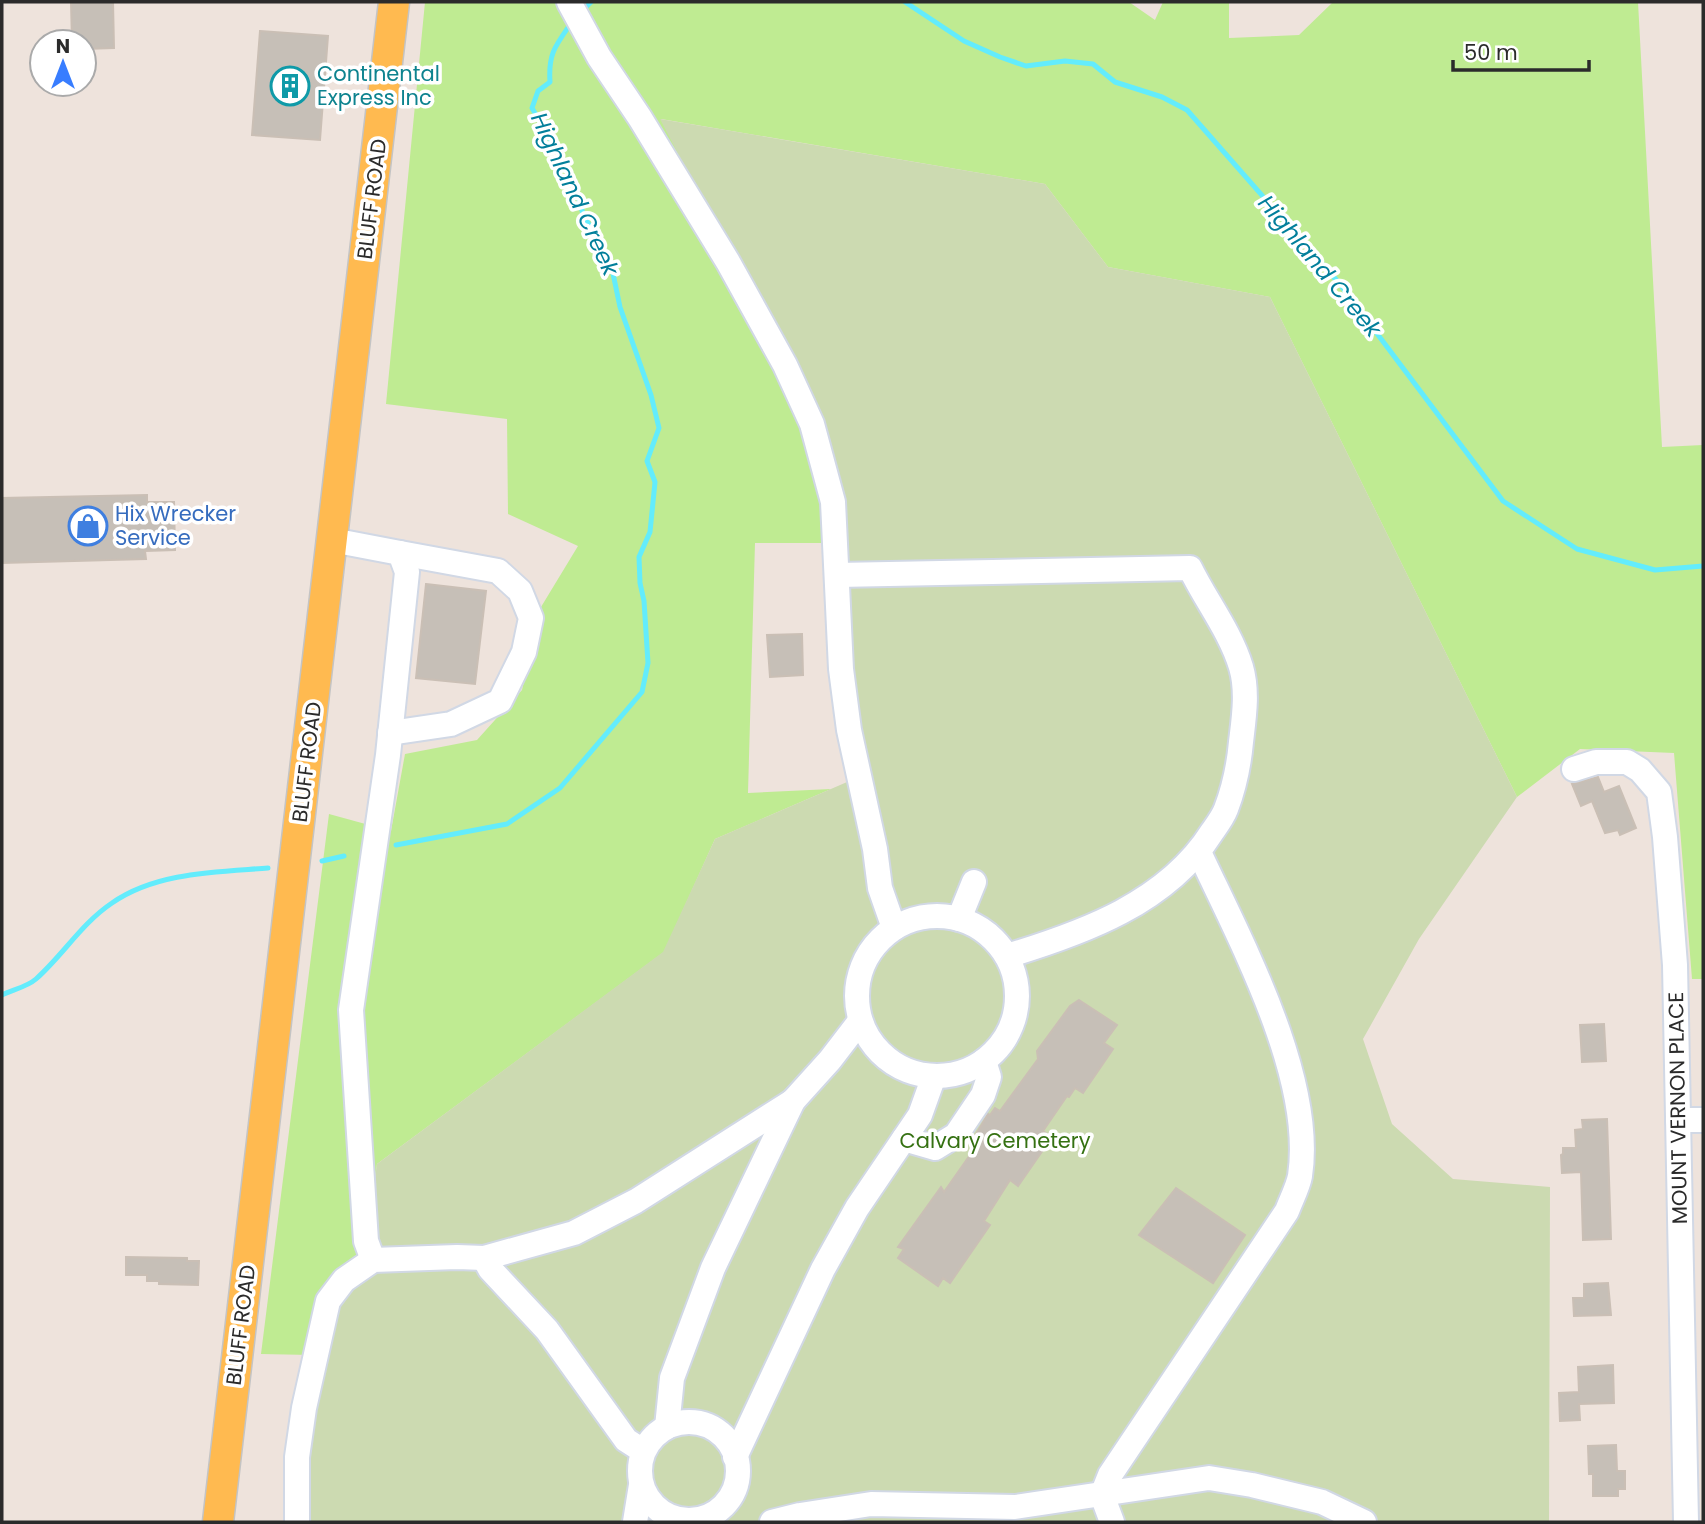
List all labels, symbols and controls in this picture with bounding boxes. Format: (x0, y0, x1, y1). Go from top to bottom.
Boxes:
north arrow (28, 28, 98, 98)
scale bar (1453, 28, 1590, 72)
text: N (56, 33, 70, 60)
text: 50 m (1464, 38, 1518, 67)
place label: Continental Express Inc (317, 59, 440, 112)
building icon: Continental Express Inc (269, 65, 311, 107)
water label: Highland Creek (523, 107, 627, 282)
street label: BLUFF ROAD (350, 137, 393, 261)
water label: Highland Creek (1251, 188, 1390, 345)
place label: Hix Wrecker Service (115, 499, 236, 552)
shop icon: Hix Wrecker Service (67, 505, 109, 547)
street label: BLUFF ROAD (285, 700, 328, 824)
street label: MOUNT VERNON PLACE (1661, 992, 1694, 1224)
park label: Calvary Cemetery (899, 1126, 1091, 1155)
street label: BLUFF ROAD (219, 1263, 262, 1387)

